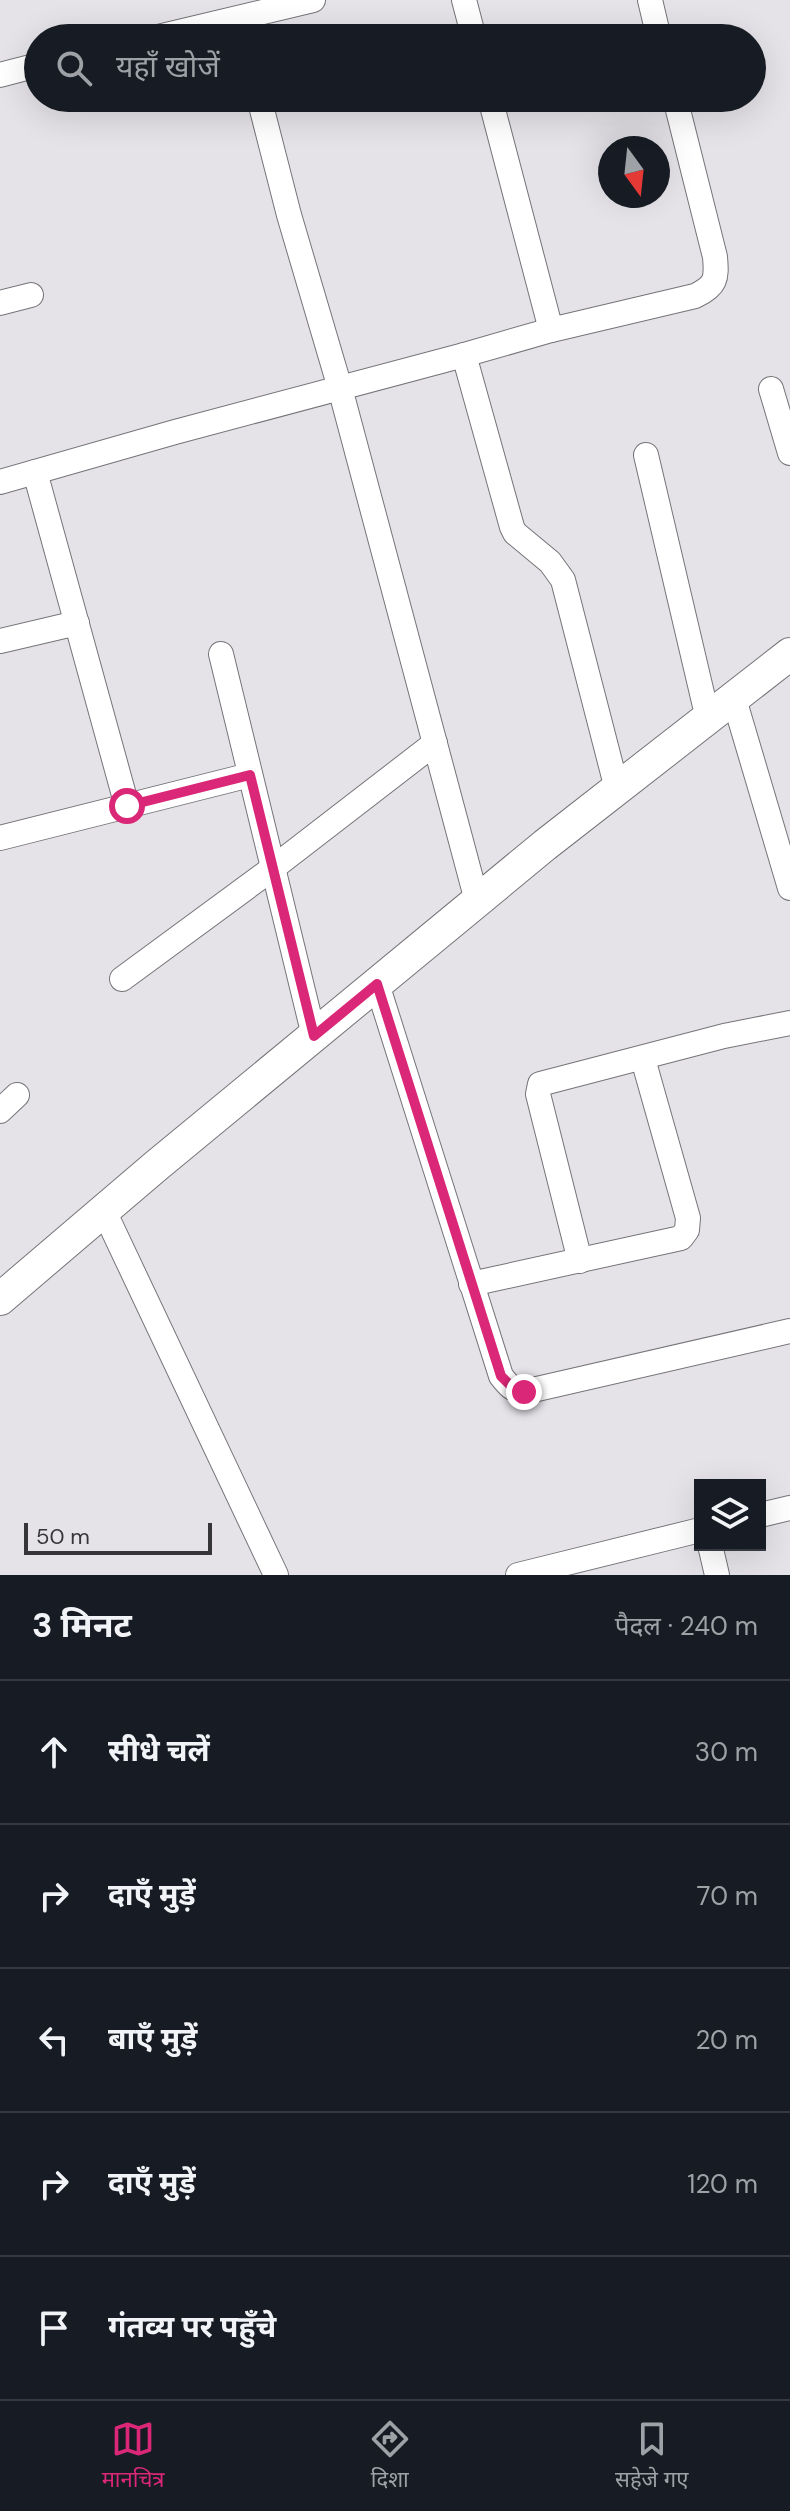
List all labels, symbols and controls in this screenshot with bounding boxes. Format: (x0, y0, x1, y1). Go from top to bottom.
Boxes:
search box (24, 24, 766, 112)
icon: search (52, 46, 96, 90)
text: यहाँ खोजें (116, 47, 220, 86)
north arrow (598, 136, 670, 208)
route start (109, 788, 145, 824)
route end (506, 1374, 542, 1410)
map controls (694, 1479, 766, 1551)
button: layers (694, 1479, 766, 1551)
scale bar (24, 1519, 212, 1555)
text: 50 m (36, 1522, 90, 1551)
text: 3 मिनट (32, 1603, 132, 1648)
text: पैदल · 240 m (615, 1609, 758, 1643)
icon: ahead (32, 1730, 76, 1774)
text: सीधे चलें (108, 1731, 210, 1770)
text: 30 m (695, 1735, 758, 1769)
icon: right (32, 1874, 76, 1918)
text: दाएँ मुड़ें (108, 1875, 196, 1914)
text: 70 m (697, 1879, 758, 1913)
icon: left (32, 2018, 76, 2062)
text: बाएँ मुड़ें (108, 2019, 197, 2058)
text: 20 m (695, 2023, 758, 2057)
icon: right (32, 2162, 76, 2206)
text: दाएँ मुड़ें (108, 2163, 196, 2202)
text: 120 m (687, 2167, 758, 2201)
icon: arrive (32, 2306, 76, 2350)
text: गंतव्य पर पहुँचे (108, 2307, 276, 2346)
tab: मानचित्र (102, 2417, 165, 2496)
tab: दिशा (368, 2417, 412, 2496)
tab: सहेजे गए (615, 2417, 688, 2496)

